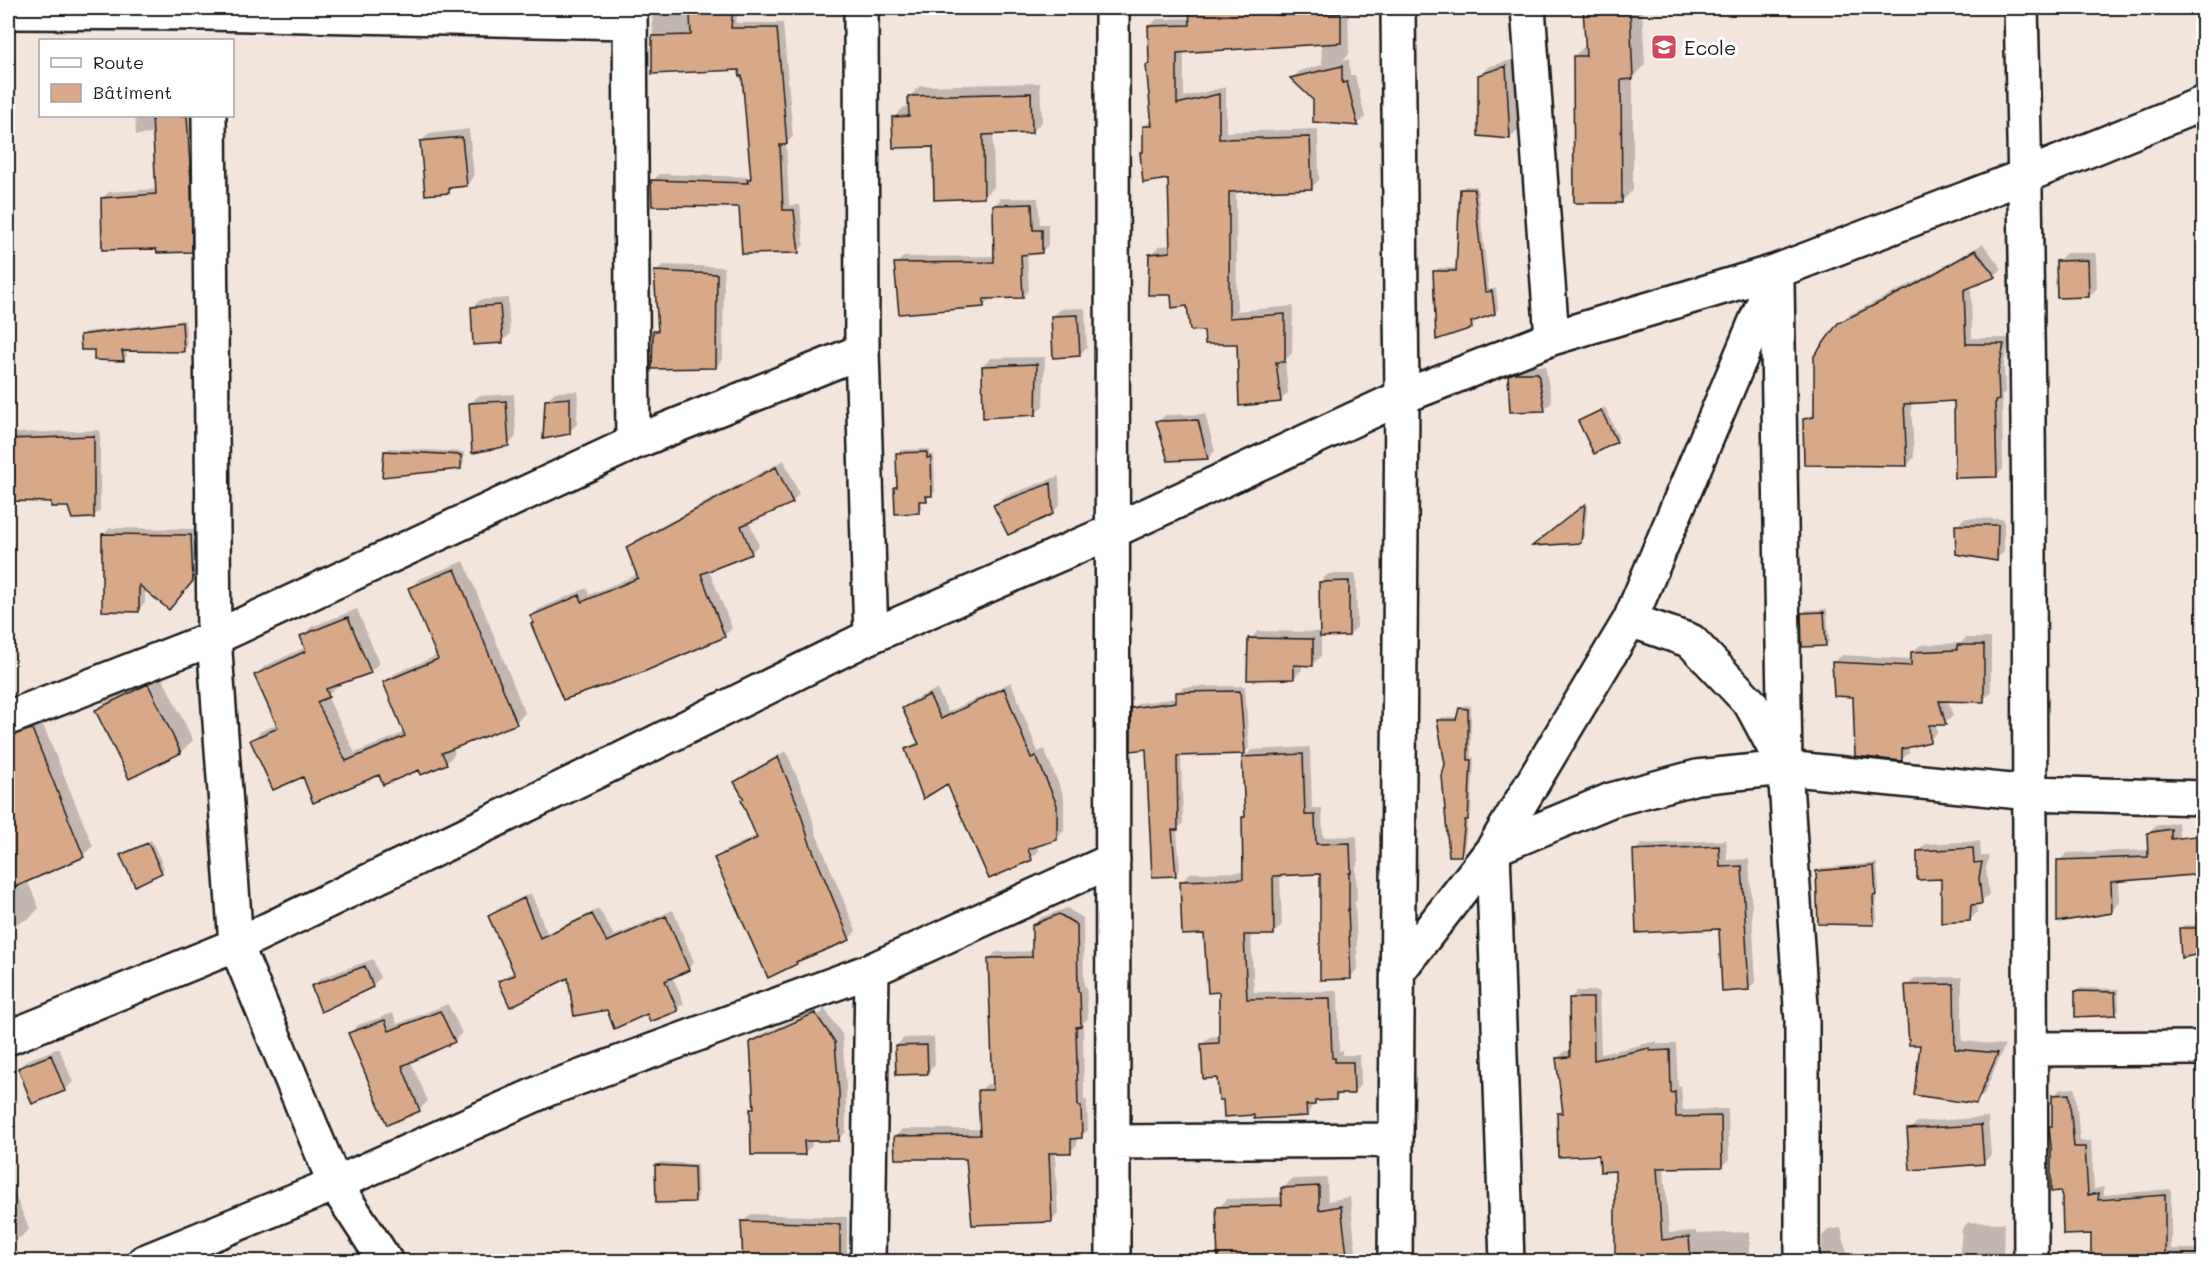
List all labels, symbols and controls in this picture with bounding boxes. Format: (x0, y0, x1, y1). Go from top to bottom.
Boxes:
school or university icon: Ecole (1649, 32, 1679, 62)
place label: Ecole (1684, 34, 1736, 60)
legend (39, 39, 234, 117)
text: Route (93, 50, 144, 74)
text: Bâtiment (93, 80, 172, 104)

